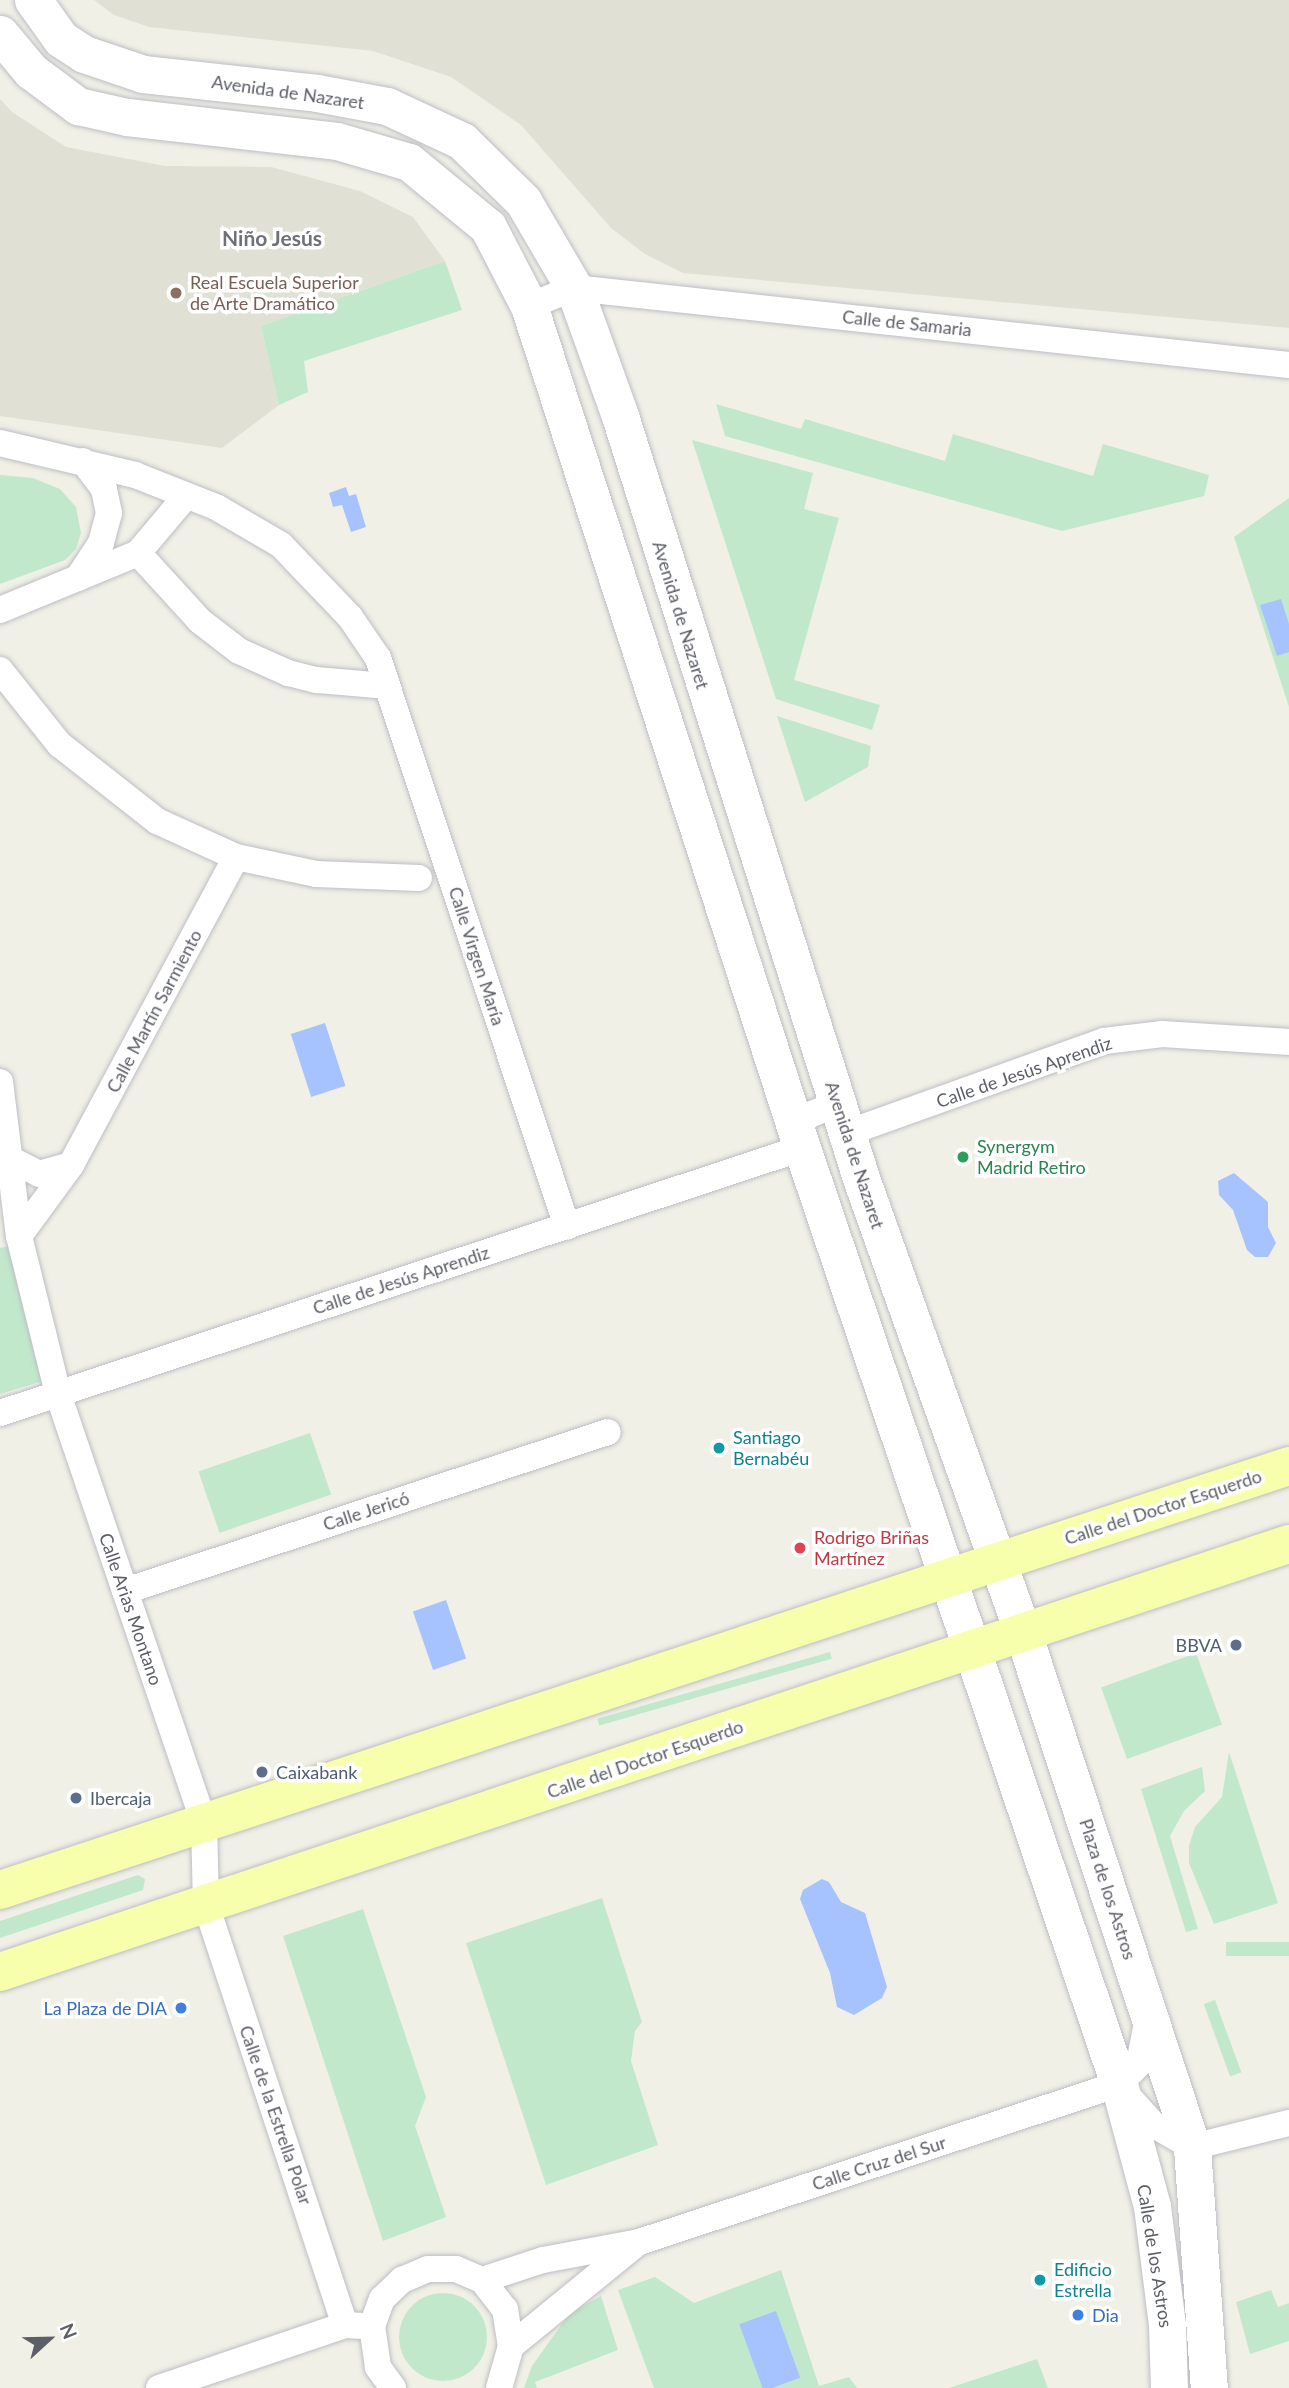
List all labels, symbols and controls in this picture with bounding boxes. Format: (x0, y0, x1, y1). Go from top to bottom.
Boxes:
street label: Avenida de Nazaret (210, 71, 366, 113)
district label: Niño Jesús (222, 225, 322, 251)
place label: Real Escuela Superior de Arte Dramático (190, 272, 359, 314)
marker: Real Escuela Superior de Arte Dramático (168, 285, 184, 301)
street label: Calle de Samaria (841, 305, 973, 341)
street label: Avenida de Nazaret (648, 538, 714, 692)
street label: Calle Virgen María (444, 884, 510, 1028)
street label: Calle Martín Sarmiento (102, 926, 206, 1096)
street label: Calle de Jesús Aprendiz (933, 1032, 1115, 1112)
street label: Avenida de Nazaret (821, 1079, 889, 1231)
place label: Synergym Madrid Retiro (977, 1136, 1086, 1178)
marker: Synergym Madrid Retiro (955, 1149, 971, 1165)
street label: Calle de Jesús Aprendiz (310, 1241, 492, 1319)
place label: Santiago Bernabéu (733, 1427, 809, 1470)
marker: Santiago Bernabéu (711, 1440, 727, 1456)
street label: Calle del Doctor Esquerdo (1062, 1465, 1264, 1549)
street label: Calle Jericó (320, 1487, 412, 1535)
place label: Rodrigo Briñas Martínez (814, 1527, 929, 1570)
street label: Calle Arias Montano (95, 1530, 167, 1688)
marker: Rodrigo Briñas Martínez (792, 1540, 808, 1556)
place label: BBVA (1176, 1634, 1222, 1656)
marker: BBVA (1228, 1637, 1244, 1653)
street label: Calle del Doctor Esquerdo (544, 1715, 746, 1803)
place label: Caixabank (276, 1761, 357, 1783)
marker: Caixabank (254, 1764, 270, 1780)
place label: Ibercaja (90, 1787, 151, 1809)
marker: Ibercaja (68, 1790, 84, 1806)
street label: Plaza de los Astros (1075, 1816, 1141, 1962)
place label: La Plaza de DIA (43, 1997, 167, 2019)
marker: La Plaza de DIA (173, 2000, 189, 2016)
street label: Calle de la Estrella Polar (235, 2023, 317, 2207)
street label: Calle Cruz del Sur (809, 2131, 949, 2195)
street label: Calle de los Astros (1133, 2183, 1177, 2329)
place label: Edificio Estrella (1054, 2259, 1112, 2302)
marker: Edificio Estrella (1032, 2272, 1048, 2288)
north arrow (14, 2304, 84, 2374)
place label: Dia (1092, 2304, 1119, 2326)
marker: Dia (1070, 2307, 1086, 2323)
text: N (56, 2320, 82, 2342)

